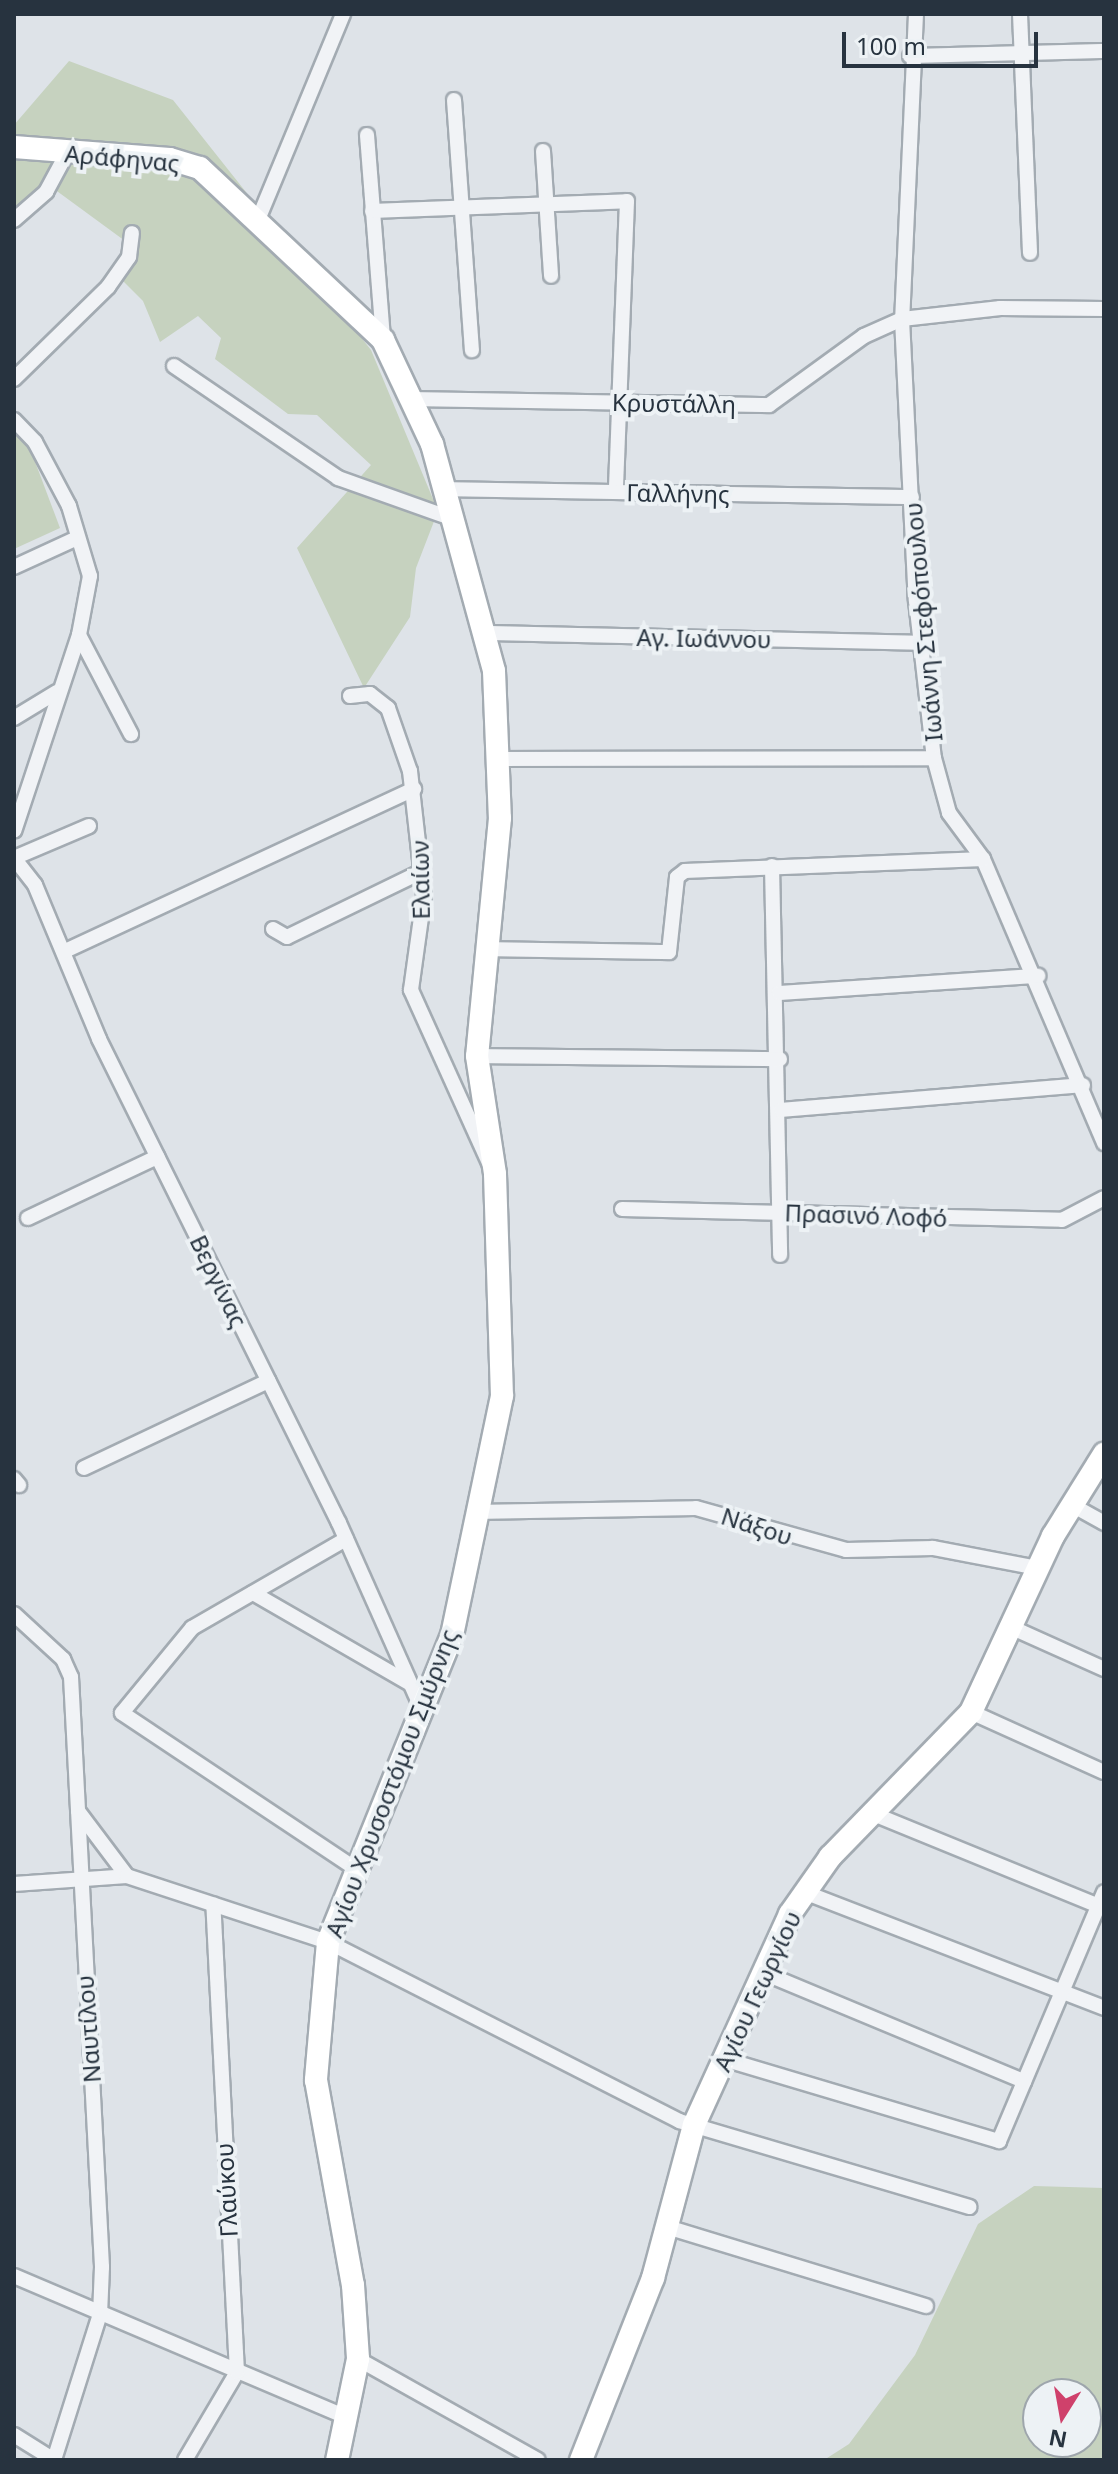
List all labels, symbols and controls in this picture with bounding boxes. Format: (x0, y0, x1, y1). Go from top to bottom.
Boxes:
scale bar (846, 16, 1042, 66)
text: 100 m (856, 29, 926, 62)
street label: Αράφηνας (64, 139, 180, 177)
street label: Κρυστάλλη (612, 388, 736, 418)
street label: Γαλλήνης (626, 478, 730, 508)
street label: Ιωάννη Στεφόπουλου (898, 501, 948, 743)
street label: Αγ. Ιωάννου (636, 622, 772, 654)
street label: Ελαίων (405, 840, 435, 920)
street label: Πρασινό Λοφό (784, 1198, 948, 1232)
street label: Βεργίνας (184, 1230, 254, 1332)
street label: Νάξου (718, 1501, 796, 1551)
street label: Αγίου Χρυσοστόμου Σμύρνης (319, 1625, 463, 1941)
street label: Αγίου Γεωργίου (707, 1906, 807, 2076)
street label: Ναυτίλου (70, 1974, 106, 2084)
street label: Γλαύκου (209, 2142, 243, 2238)
north arrow (1022, 2378, 1102, 2458)
text: N (1046, 2423, 1069, 2456)

